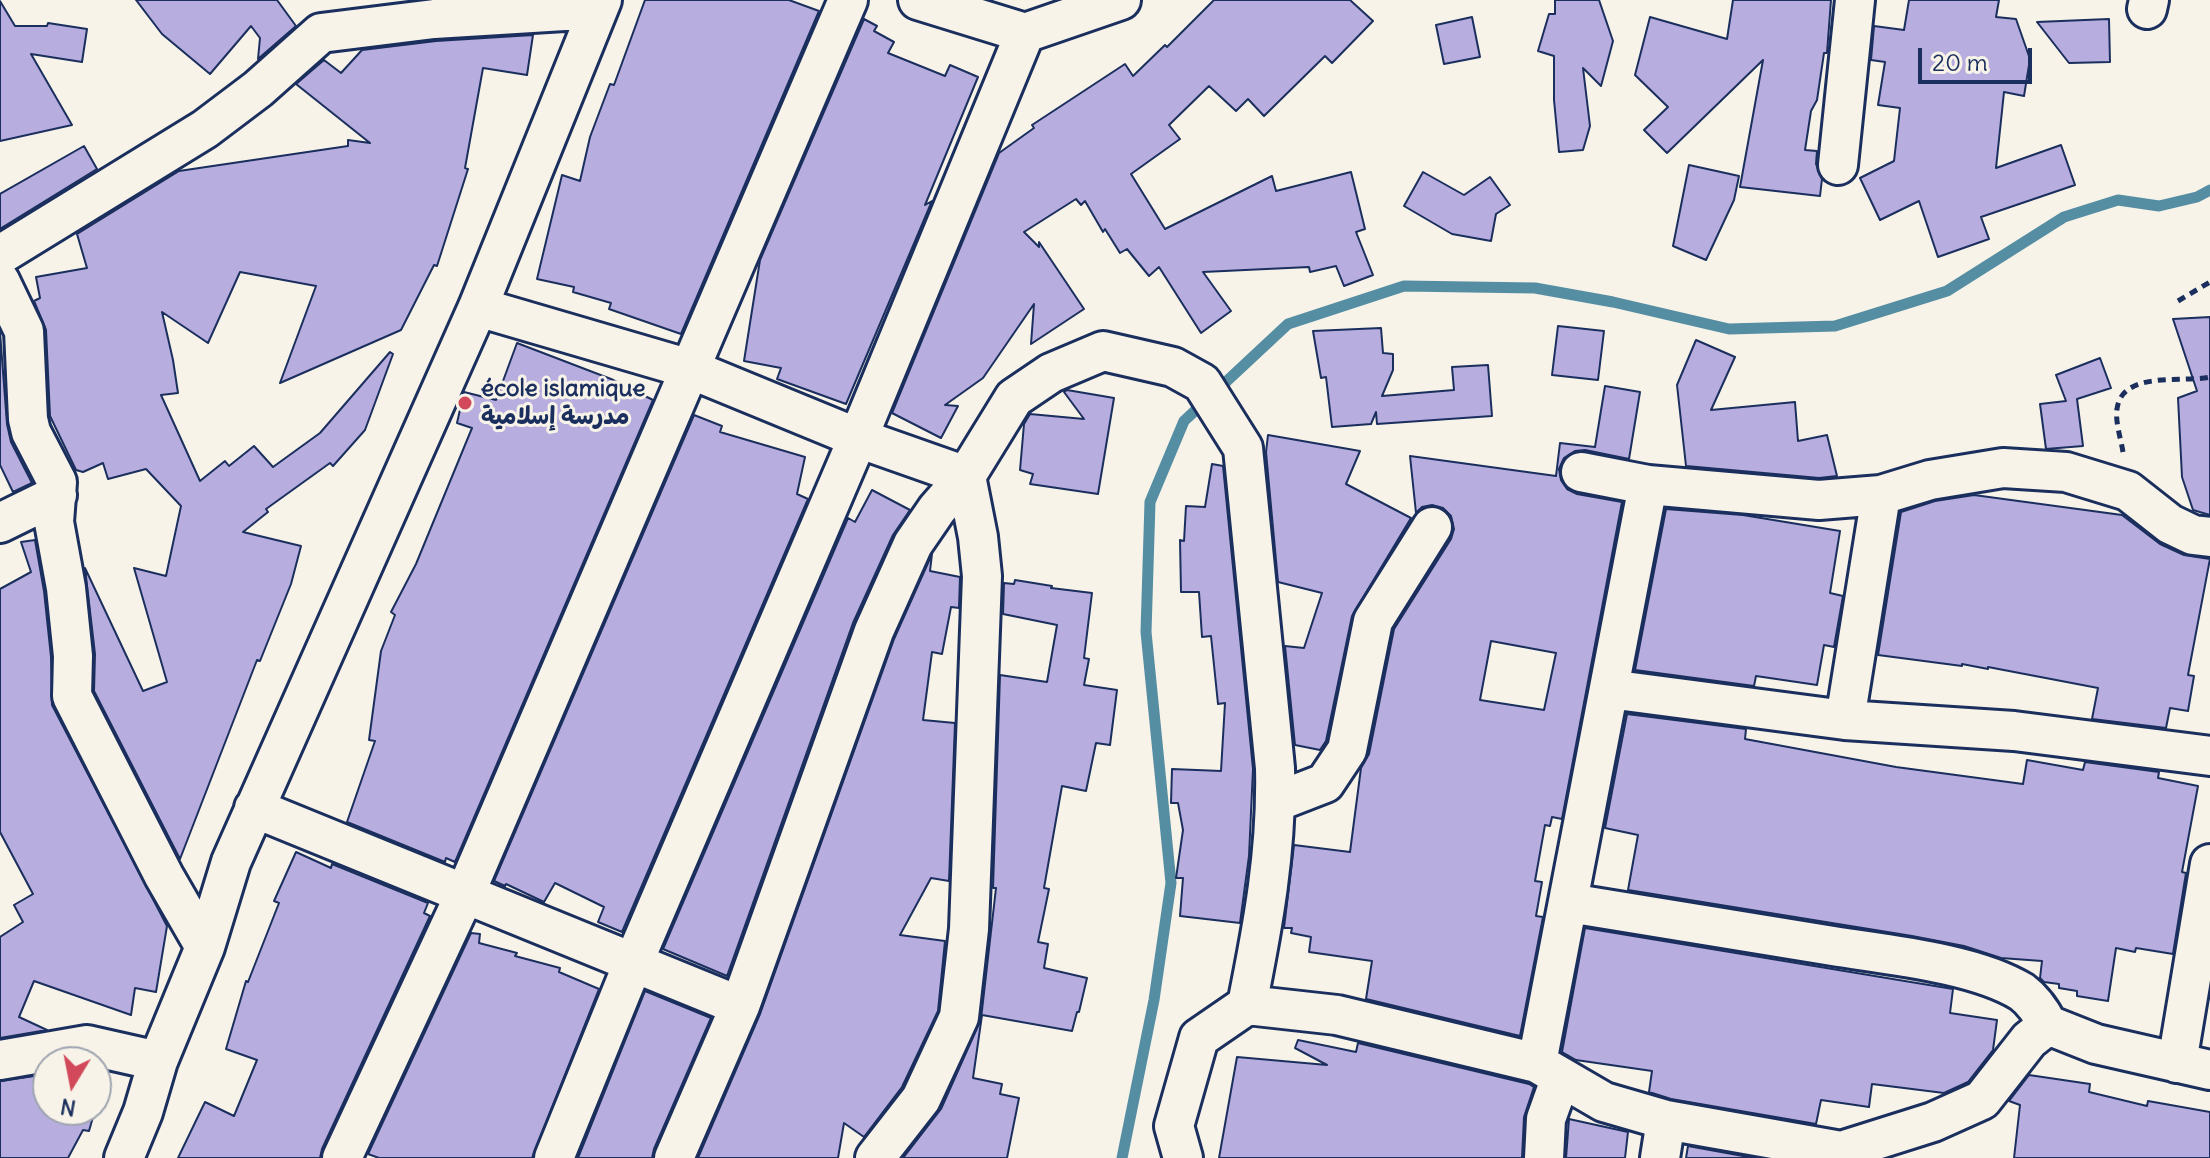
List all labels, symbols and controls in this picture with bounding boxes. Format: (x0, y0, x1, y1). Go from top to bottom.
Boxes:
scale bar (1922, 32, 2036, 82)
text: 20 m (1932, 47, 1988, 77)
place label: école islamique مدرسة إسلامية (481, 375, 645, 431)
marker: école islamique مدرسة إسلامية (456, 394, 474, 412)
north arrow (32, 1046, 112, 1126)
text: N (58, 1093, 78, 1123)

